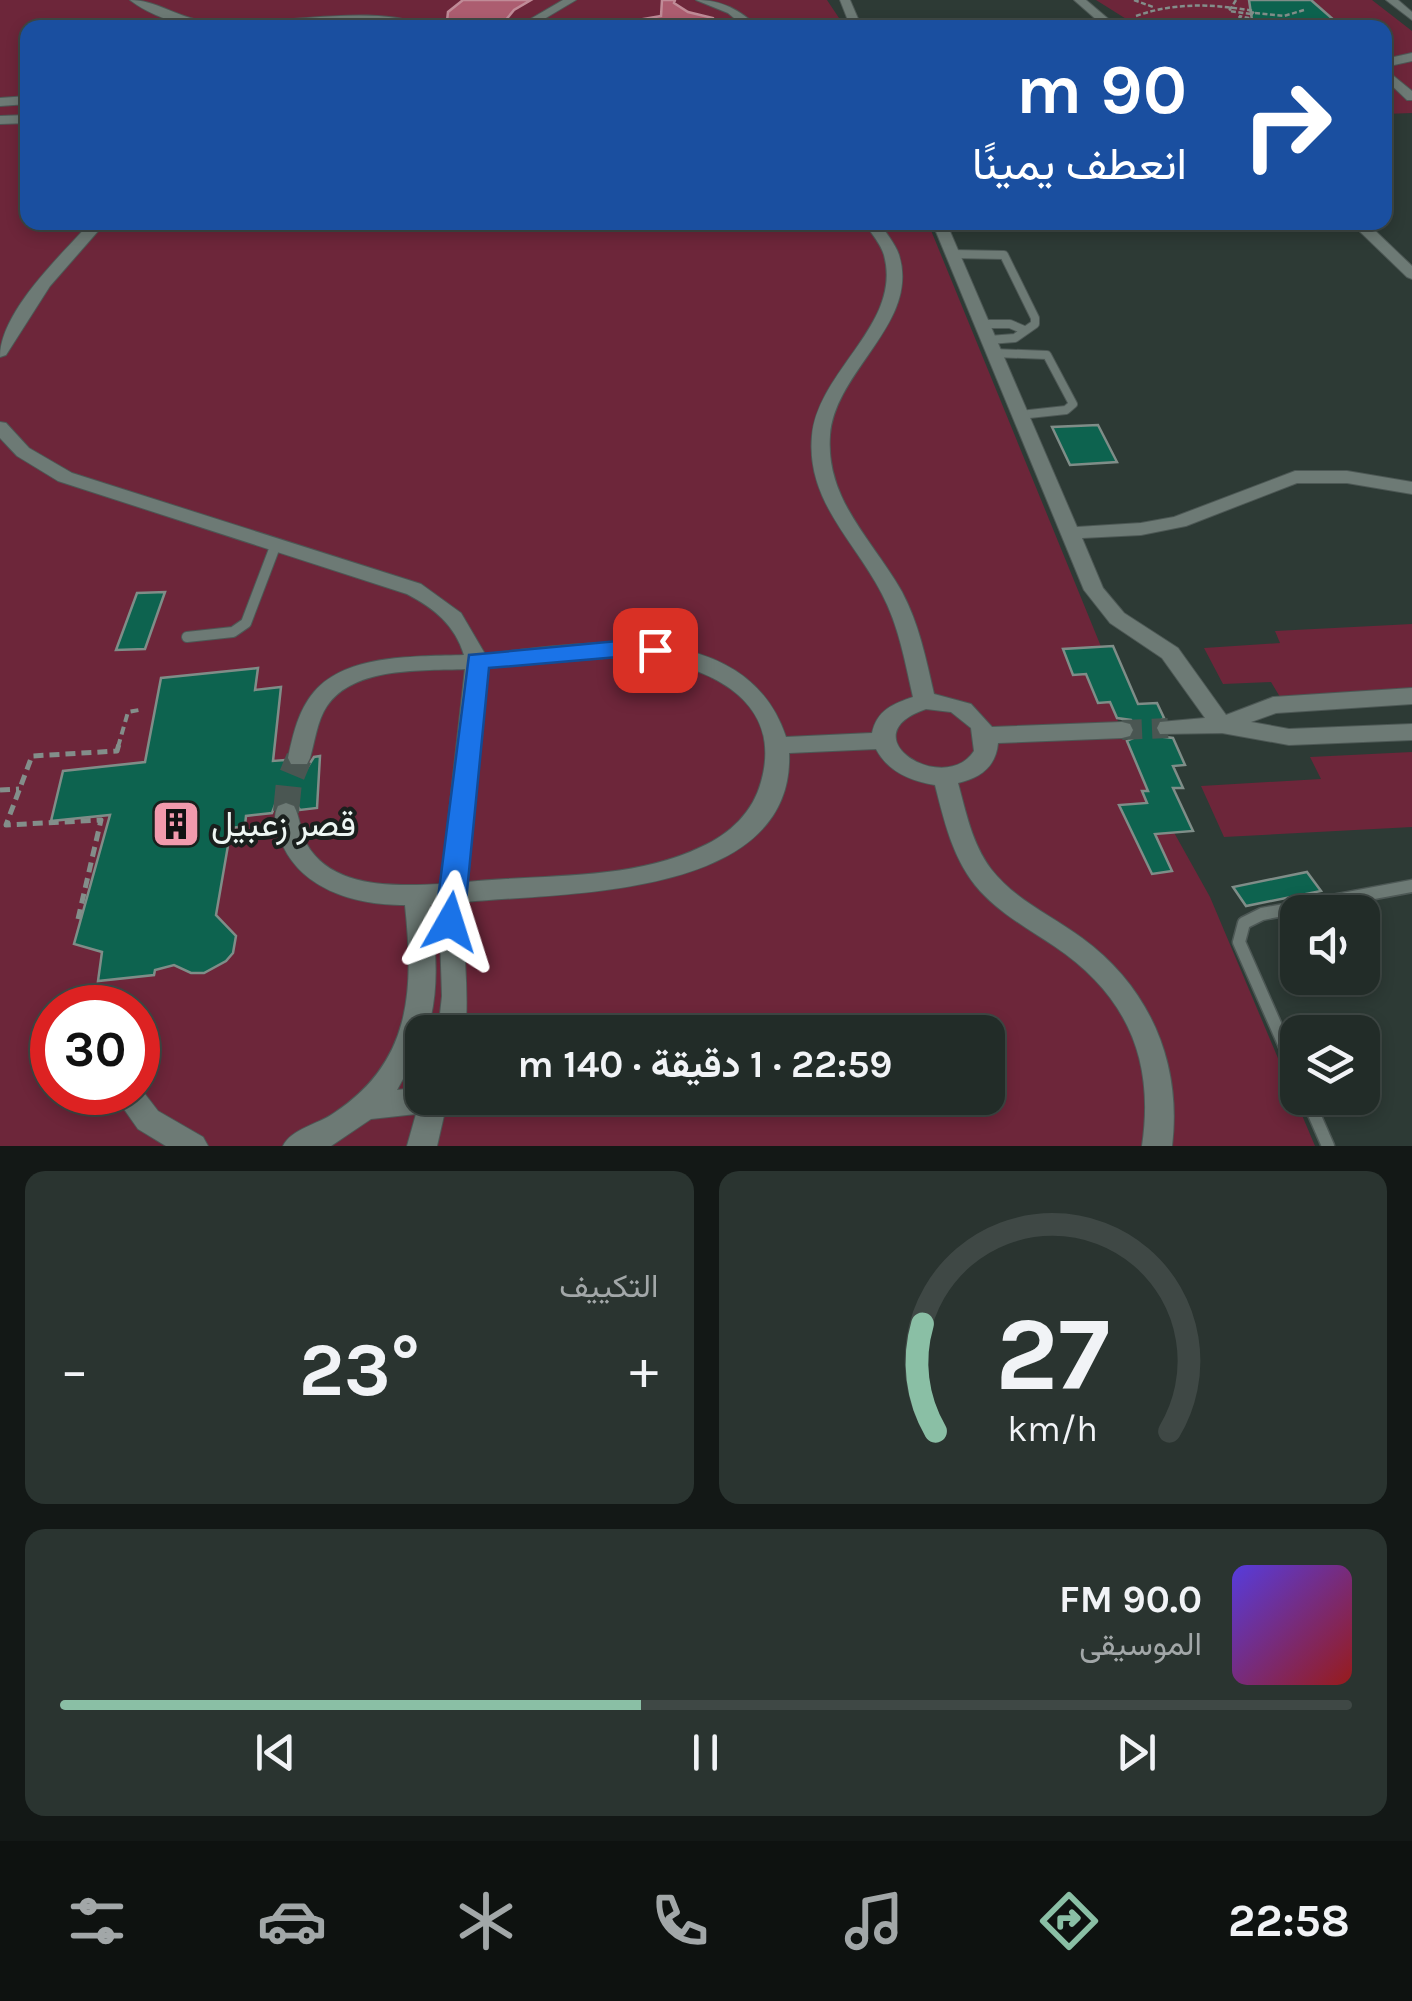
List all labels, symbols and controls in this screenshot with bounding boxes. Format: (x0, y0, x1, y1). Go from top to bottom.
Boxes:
text: 90 m (1016, 49, 1187, 131)
icon: right (1222, 60, 1352, 190)
text: انعطف يمينًا (972, 138, 1187, 190)
pin (613, 608, 698, 693)
icon: arrive (628, 623, 683, 678)
building icon: قصر زعبيل (150, 798, 202, 850)
place label: قصر زعبيل (211, 804, 356, 846)
position arrow (398, 870, 502, 974)
map controls (1280, 895, 1380, 1115)
button: sound (1280, 895, 1380, 995)
speed limit sign: 30 (30, 985, 160, 1115)
button: layers (1280, 1015, 1380, 1115)
text: 22:59 · 1 دقيقة · 140 m (517, 1042, 893, 1087)
text: التكييف (559, 1268, 659, 1305)
text: 27 (995, 1294, 1110, 1415)
text: 23° (299, 1326, 420, 1414)
text: − (60, 1338, 89, 1402)
text: + (630, 1338, 658, 1402)
text: km/h (1007, 1408, 1098, 1450)
text: 90.0 FM (1059, 1577, 1202, 1622)
text: الموسيقى (1079, 1626, 1202, 1663)
icon: previous (248, 1725, 303, 1780)
icon: pause (678, 1725, 733, 1780)
icon: next (1109, 1725, 1164, 1780)
icon: filters (62, 1886, 132, 1956)
icon: car (257, 1886, 327, 1956)
icon: climate (451, 1886, 521, 1956)
icon: phone (645, 1886, 715, 1956)
icon: music (839, 1886, 909, 1956)
icon: directions (1034, 1886, 1104, 1956)
text: 22:58 (1228, 1895, 1350, 1947)

